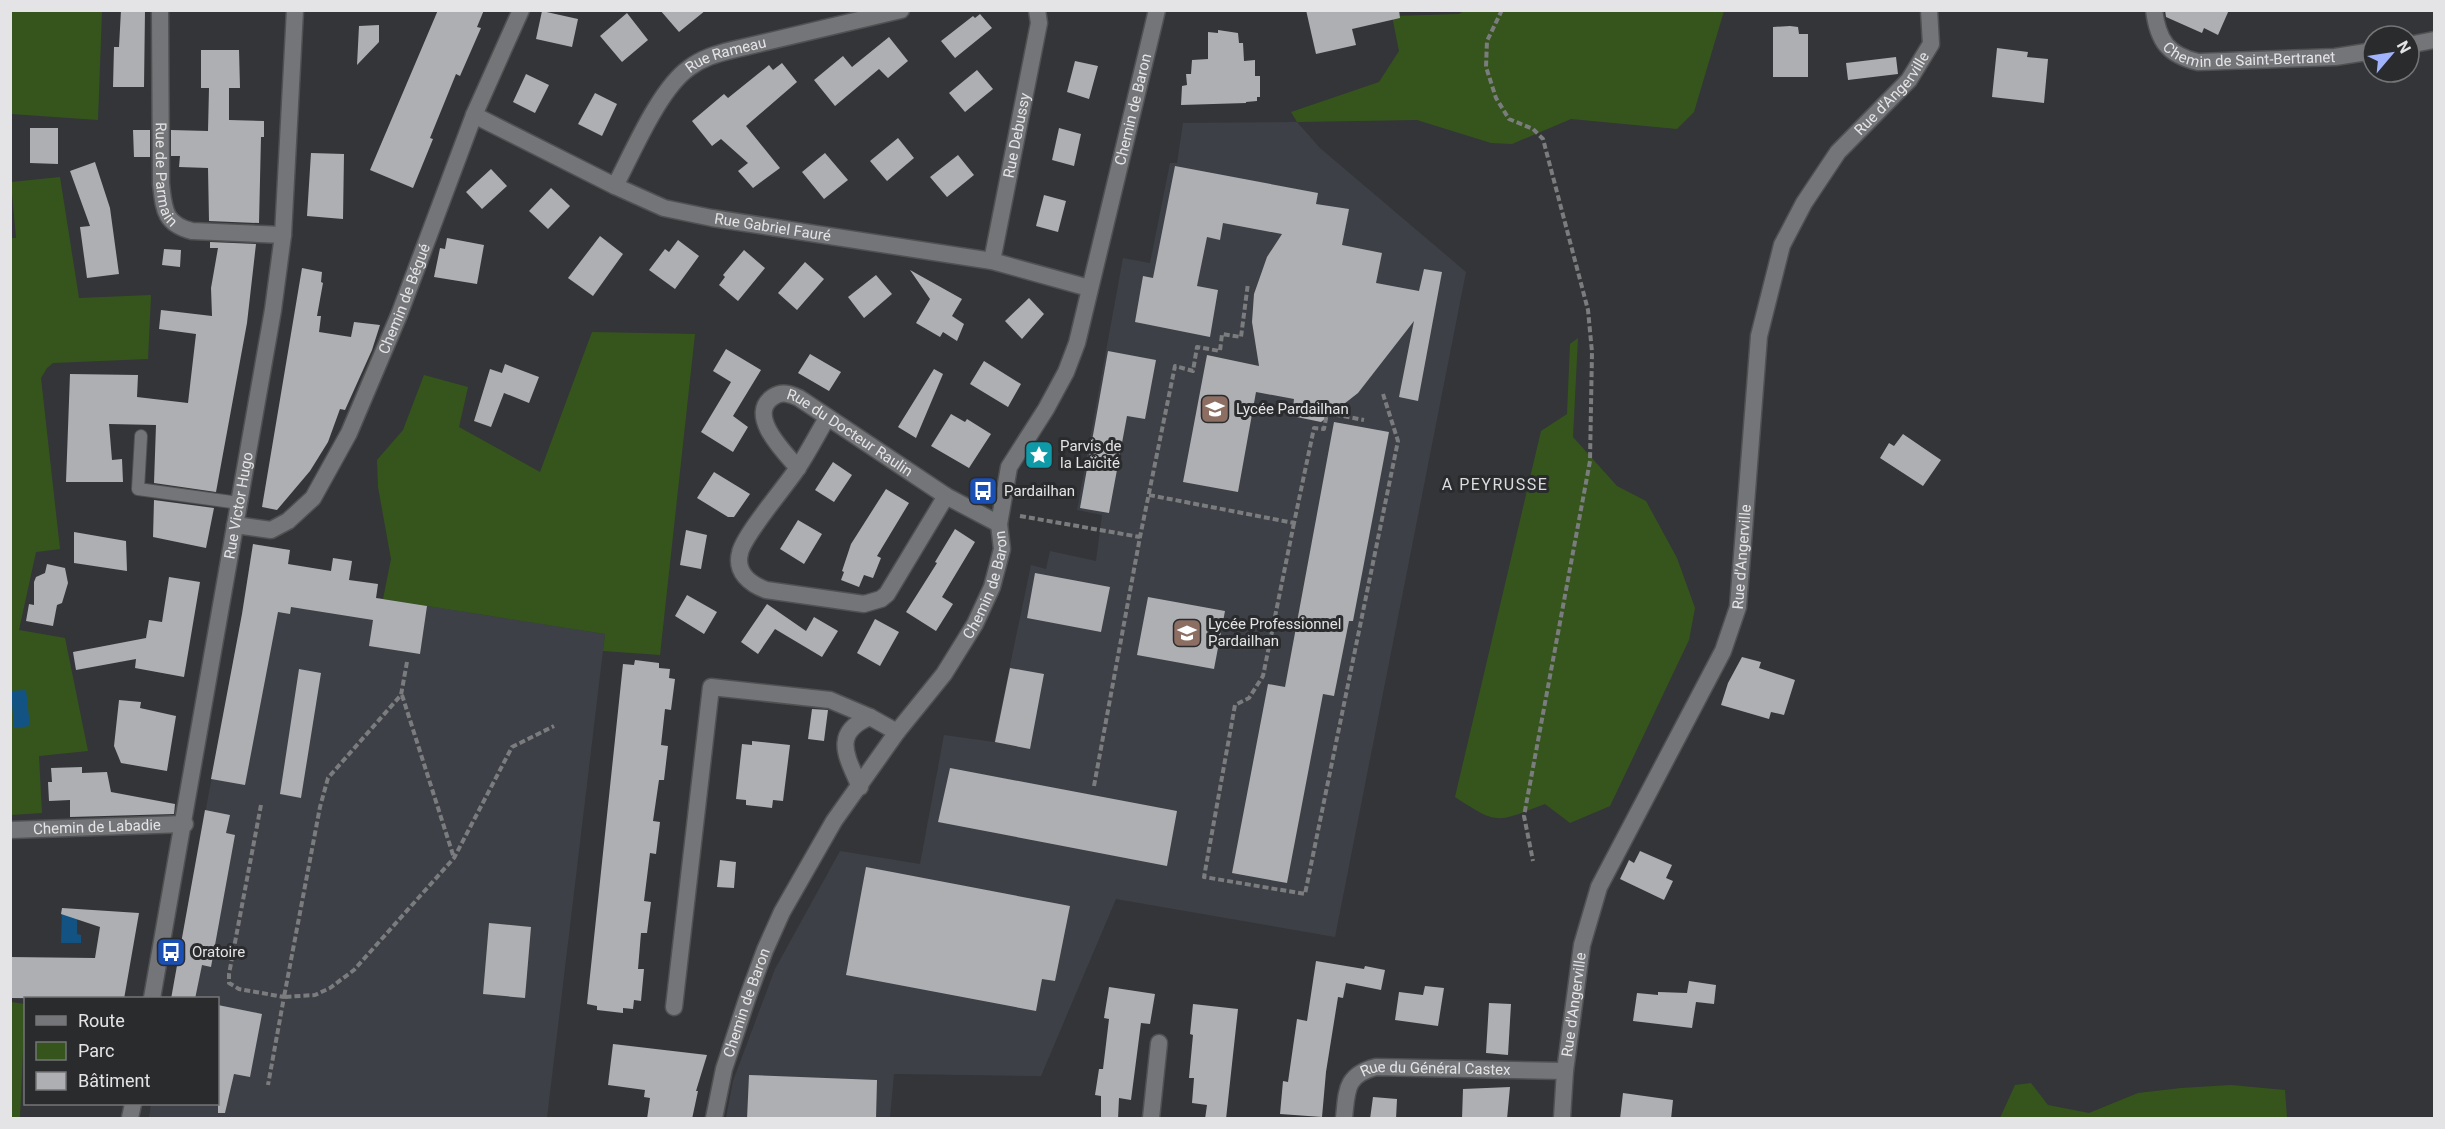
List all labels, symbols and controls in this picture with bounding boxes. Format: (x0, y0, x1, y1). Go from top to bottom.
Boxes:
north arrow (2361, 24, 2421, 84)
street label: Rue Rameau (682, 33, 768, 77)
text: N (2393, 37, 2415, 57)
street label: Chemin de Saint-Bertranet (2159, 38, 2336, 71)
street label: Rue d'Angerville (1851, 48, 1933, 139)
street label: Chemin de Baron (1111, 52, 1155, 167)
street label: Rue Debussy (1000, 91, 1034, 180)
street label: Rue de Parmain (152, 122, 181, 230)
street label: Rue Gabriel Fauré (713, 209, 832, 245)
street label: Chemin de Bégué (375, 241, 434, 357)
street label: Rue du Docteur Raulin (785, 385, 916, 480)
school or university icon: Lycée Pardailhan (1199, 393, 1231, 425)
place label: Lycée Pardailhan (1236, 400, 1349, 418)
place label: Parvis de la Laïcité (1060, 437, 1122, 472)
place icon: Parvis de la Laïcité (1023, 439, 1055, 471)
street label: Rue Victor Hugo (220, 451, 257, 561)
bus stop icon: Pardailhan (967, 475, 999, 507)
district label: A PEYRUSSE (1442, 475, 1548, 494)
place label: Pardailhan (1004, 482, 1075, 500)
street label: Rue d'Angerville (1729, 504, 1755, 610)
street label: Chemin de Baron (959, 530, 1011, 642)
place label: Lycée Professionnel Pardailhan (1208, 615, 1341, 650)
school or university icon: Lycée Professionnel Pardailhan (1171, 617, 1203, 649)
street label: Chemin de Labadie (33, 816, 161, 838)
bus stop icon: Oratoire (155, 936, 187, 968)
place label: Oratoire (192, 943, 245, 961)
street label: Chemin de Baron (719, 946, 774, 1060)
street label: Rue d'Angerville (1558, 951, 1590, 1058)
legend (24, 997, 219, 1105)
text: Route (78, 1010, 125, 1031)
text: Parc (78, 1040, 114, 1061)
street label: Rue du Général Castex (1357, 1058, 1511, 1081)
text: Bâtiment (78, 1070, 151, 1091)

